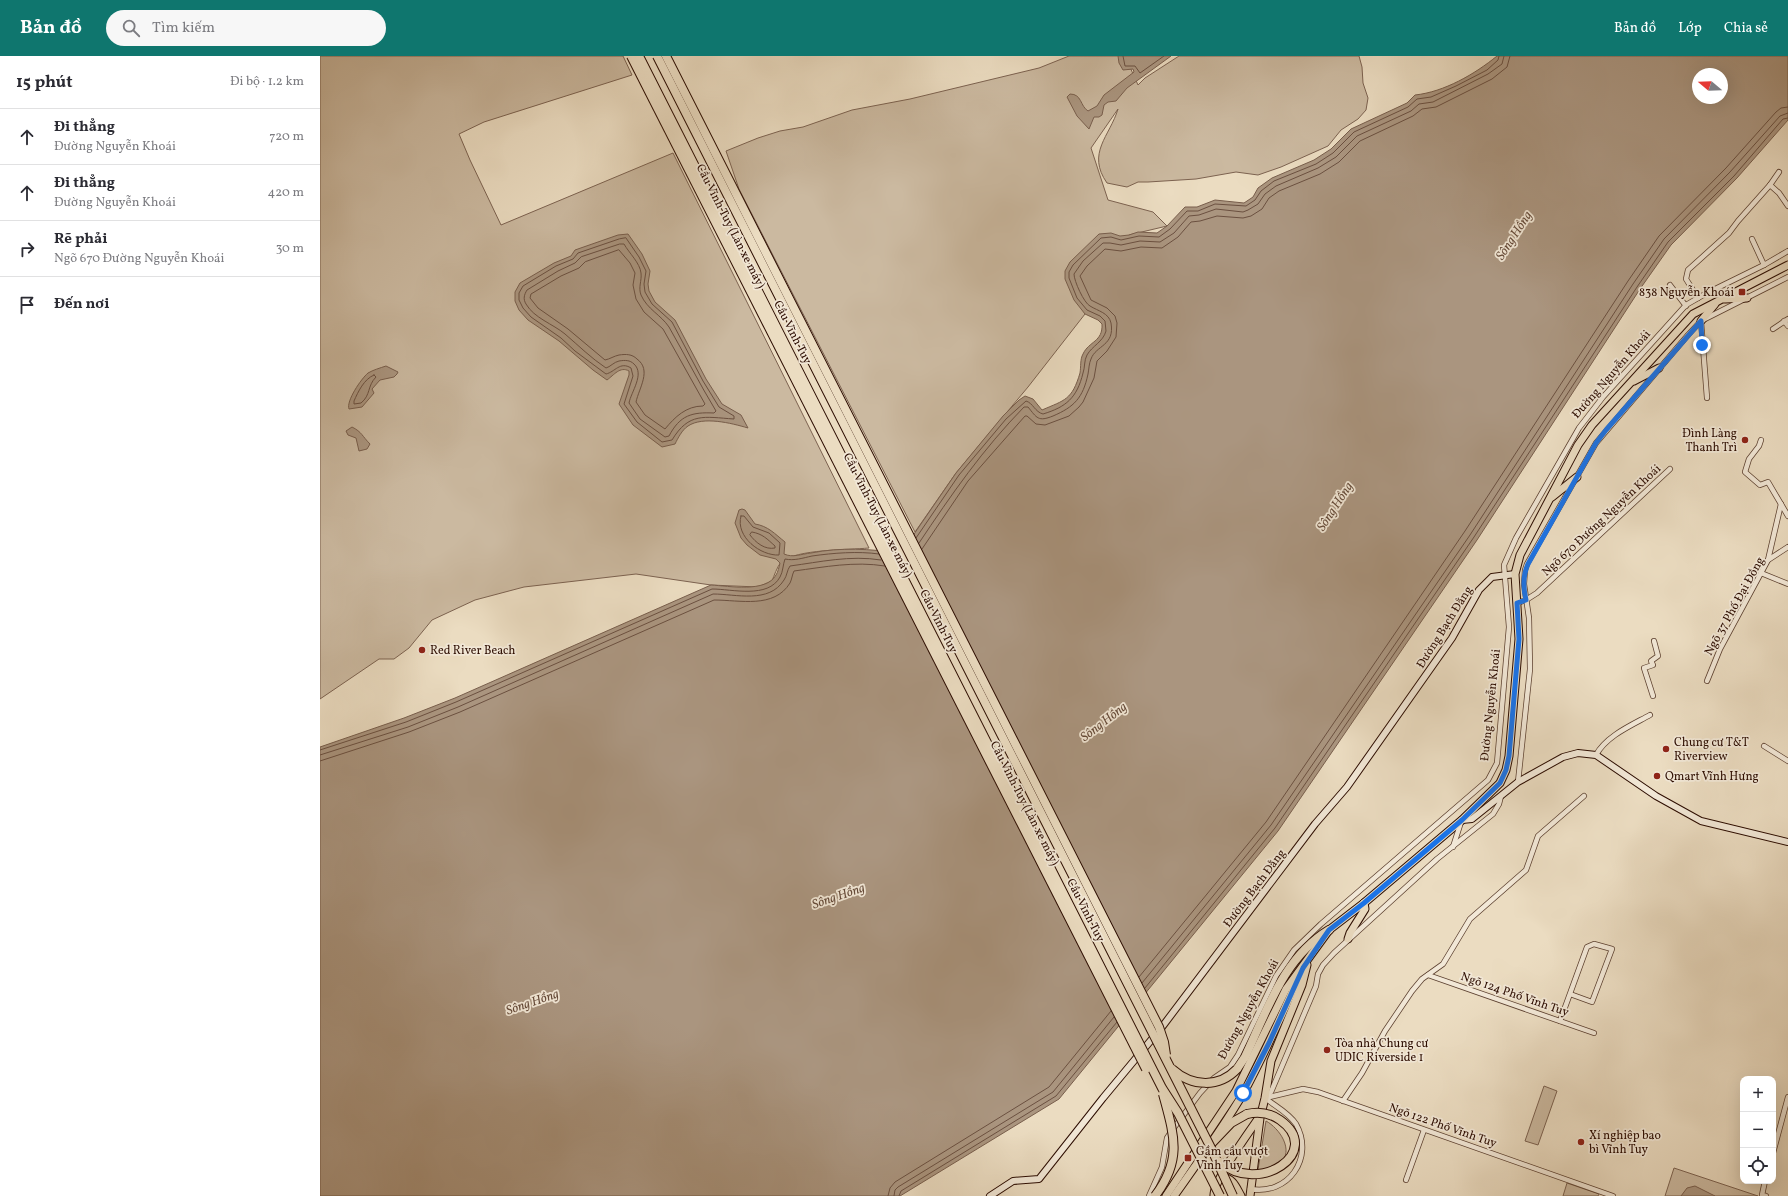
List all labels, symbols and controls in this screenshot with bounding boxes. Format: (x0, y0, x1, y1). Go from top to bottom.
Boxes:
search box (106, 10, 386, 46)
text: Bản đồ (20, 15, 82, 41)
icon: search (120, 17, 142, 39)
text: Tìm kiếm (152, 18, 215, 39)
text: Bản đồ (1614, 19, 1656, 38)
text: Lớp (1678, 19, 1702, 38)
text: Chia sẻ (1724, 19, 1768, 38)
north arrow (1692, 68, 1728, 104)
text: 15 phút (16, 71, 73, 94)
text: Đi bộ · 1.2 km (230, 73, 304, 91)
text: Đi thẳng (54, 117, 115, 138)
icon: ahead (16, 126, 38, 148)
text: 720 m (269, 128, 304, 146)
text: Đường Nguyễn Khoái (54, 138, 176, 156)
street label: Cầu Vĩnh Tuy (Làn xe máy) (692, 162, 769, 292)
text: Đi thẳng (54, 173, 115, 194)
icon: ahead (16, 182, 38, 204)
text: 420 m (267, 184, 304, 202)
text: Đường Nguyễn Khoái (54, 194, 176, 212)
water label: Sông Hồng (1492, 208, 1537, 264)
text: Rẽ phải (54, 229, 108, 250)
icon: right (16, 238, 38, 260)
text: 30 m (276, 240, 304, 258)
text: Ngõ 670 Đường Nguyễn Khoái (54, 250, 225, 268)
place label: 838 Nguyễn Khoái (1639, 285, 1734, 301)
marker: 838 Nguyễn Khoái (1737, 287, 1747, 297)
icon: arrive (16, 294, 38, 316)
text: Đến nơi (54, 294, 110, 315)
street label: Cầu Vĩnh Tuy (769, 298, 815, 367)
street label: Đường Nguyễn Khoái (1569, 327, 1655, 422)
route end (1693, 336, 1711, 354)
place label: Đình Làng Thanh Trì (1682, 426, 1737, 456)
marker: Đình Làng Thanh Trì (1740, 435, 1750, 445)
street label: Cầu Vĩnh Tuy (Làn xe máy) (839, 451, 916, 581)
street label: Ngõ 670 Đường Nguyễn Khoái (1539, 461, 1665, 580)
water label: Sông Hồng (1313, 479, 1358, 535)
street label: Ngõ 37 Phố Đại Đồng (1701, 554, 1769, 659)
street label: Đường Bạch Đằng (1413, 583, 1477, 672)
street label: Cầu Vĩnh Tuy (915, 587, 961, 656)
place label: Red River Beach (430, 643, 515, 659)
marker: Red River Beach (417, 645, 427, 655)
street label: Đường Nguyễn Khoái (1477, 648, 1505, 762)
water label: Sông Hồng (1077, 698, 1132, 747)
place label: Chung cư T&T Riverview (1674, 735, 1749, 765)
street label: Cầu Vĩnh Tuy (Làn xe máy) (986, 739, 1063, 869)
marker: Chung cư T&T Riverview (1661, 744, 1671, 754)
place label: Qmart Vĩnh Hưng (1665, 769, 1759, 785)
marker: Qmart Vĩnh Hưng (1652, 771, 1662, 781)
street label: Đường Bạch Đằng (1220, 846, 1290, 931)
street label: Cầu Vĩnh Tuy (1062, 876, 1108, 945)
water label: Sông Hồng (810, 879, 868, 914)
street label: Đường Nguyễn Khoái (1215, 956, 1283, 1063)
street label: Ngõ 124 Phố Vĩnh Tuy (1458, 969, 1571, 1021)
water label: Sông Hồng (504, 985, 562, 1020)
place label: Tòa nhà Chung cư UDIC Riverside 1 (1335, 1036, 1428, 1066)
marker: Tòa nhà Chung cư UDIC Riverside 1 (1322, 1045, 1332, 1055)
map controls (1740, 1076, 1776, 1184)
button: + (1740, 1076, 1776, 1112)
route start (1234, 1084, 1252, 1102)
street label: Ngõ 122 Phố Vĩnh Tuy (1387, 1100, 1499, 1152)
button: − (1740, 1112, 1776, 1148)
place label: Xí nghiệp bao bì Vĩnh Tuy (1589, 1128, 1661, 1158)
marker: Xí nghiệp bao bì Vĩnh Tuy (1576, 1137, 1586, 1147)
place label: Gầm cầu vượt Vĩnh Tuy (1196, 1144, 1268, 1174)
button: locate (1740, 1148, 1776, 1184)
marker: Gầm cầu vượt Vĩnh Tuy (1183, 1153, 1193, 1163)

